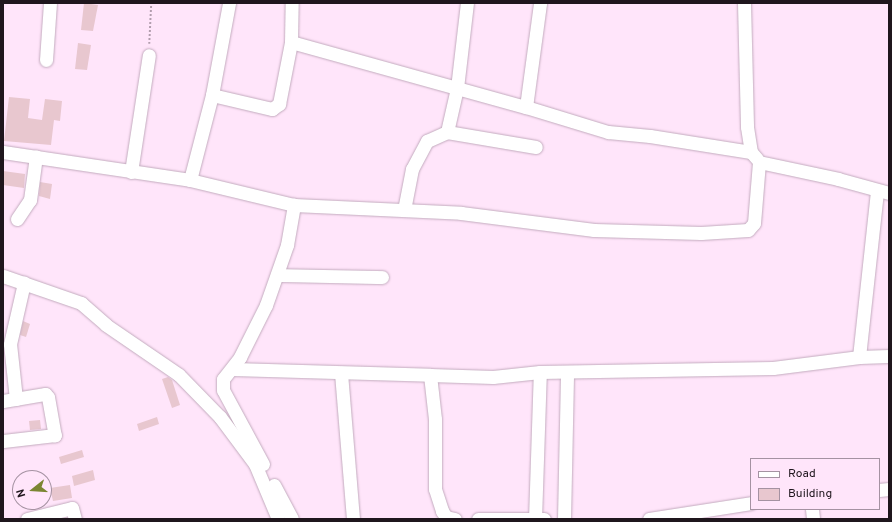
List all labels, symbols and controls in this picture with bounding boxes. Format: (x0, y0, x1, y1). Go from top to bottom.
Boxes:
legend (750, 458, 880, 510)
text: Road (788, 466, 816, 482)
north arrow (12, 470, 52, 510)
text: Building (788, 486, 832, 502)
text: N (14, 487, 29, 499)

